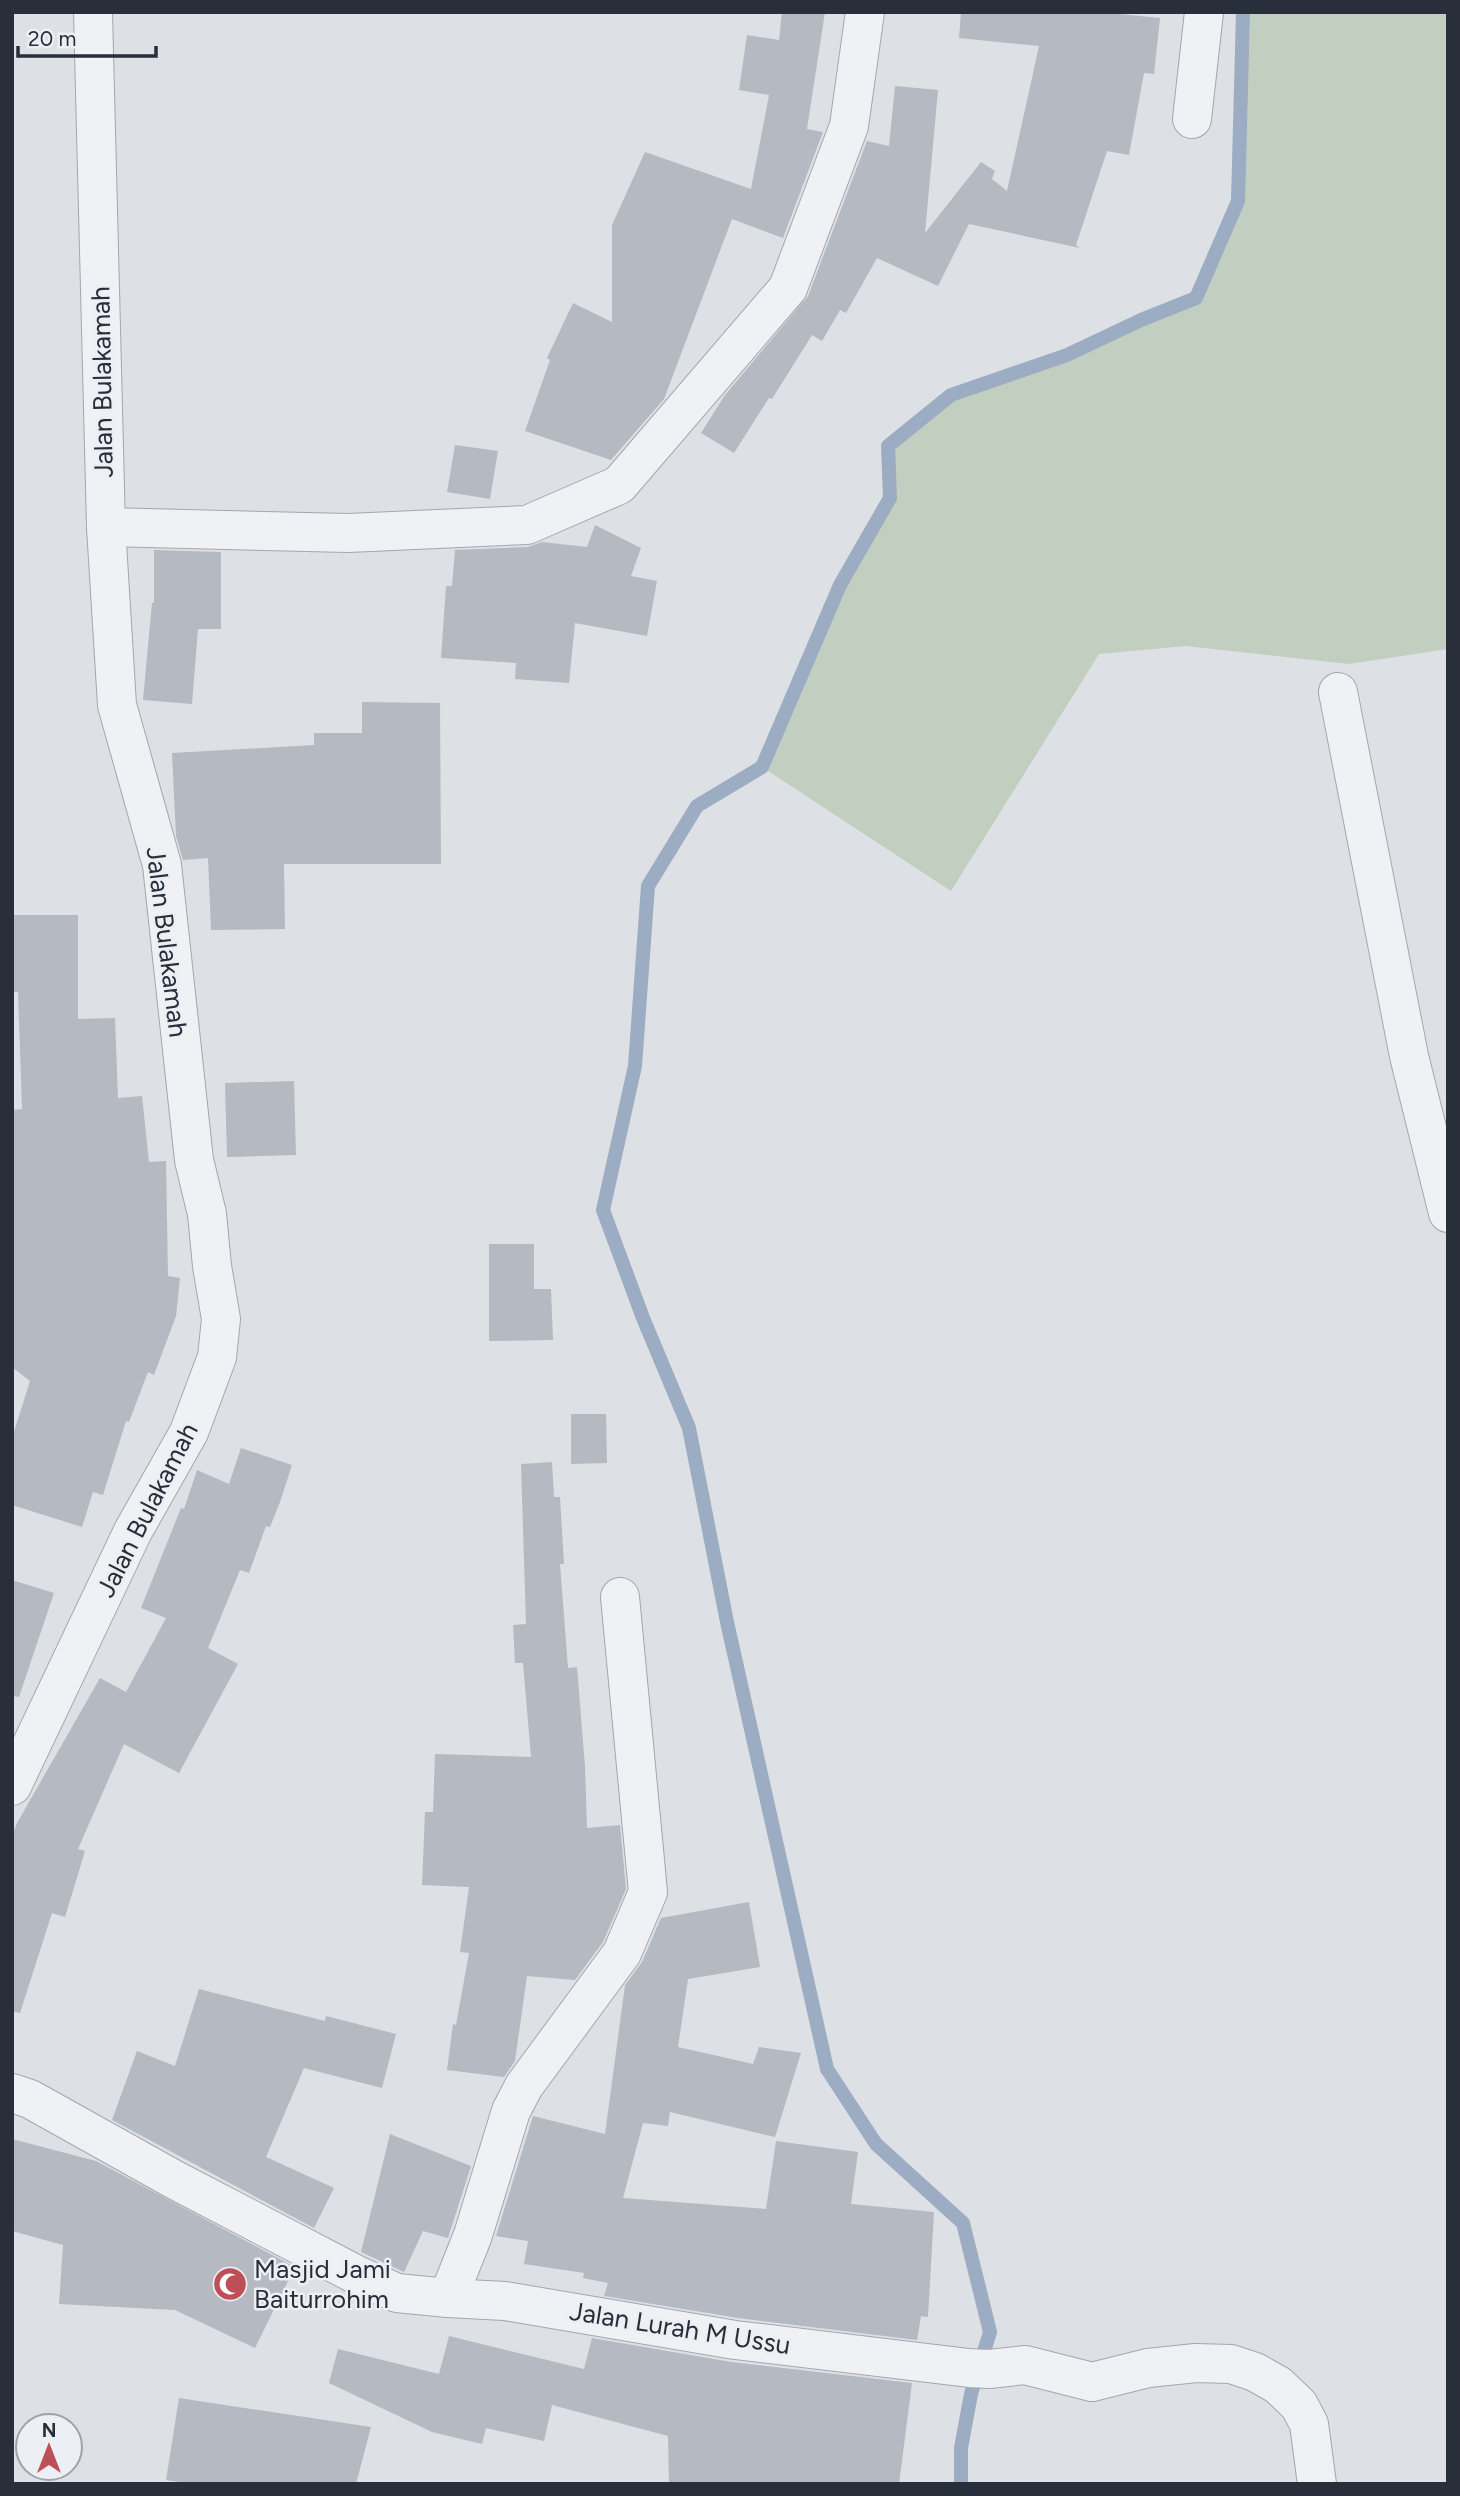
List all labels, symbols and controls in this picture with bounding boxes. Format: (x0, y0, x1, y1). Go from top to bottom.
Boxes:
scale bar (18, 14, 156, 58)
text: 20 m (28, 26, 76, 51)
street label: Jalan Bulakamah (84, 286, 120, 478)
street label: Jalan Bulakamah (139, 845, 195, 1039)
street label: Jalan Bulakamah (89, 1417, 205, 1603)
place label: Masjid Jami Baiturrohim (254, 2253, 391, 2315)
mosque icon: Masjid Jami Baiturrohim (211, 2265, 249, 2303)
street label: Jalan Lurah M Ussu (567, 2295, 793, 2361)
north arrow (14, 2412, 84, 2482)
text: N (42, 2419, 56, 2442)

